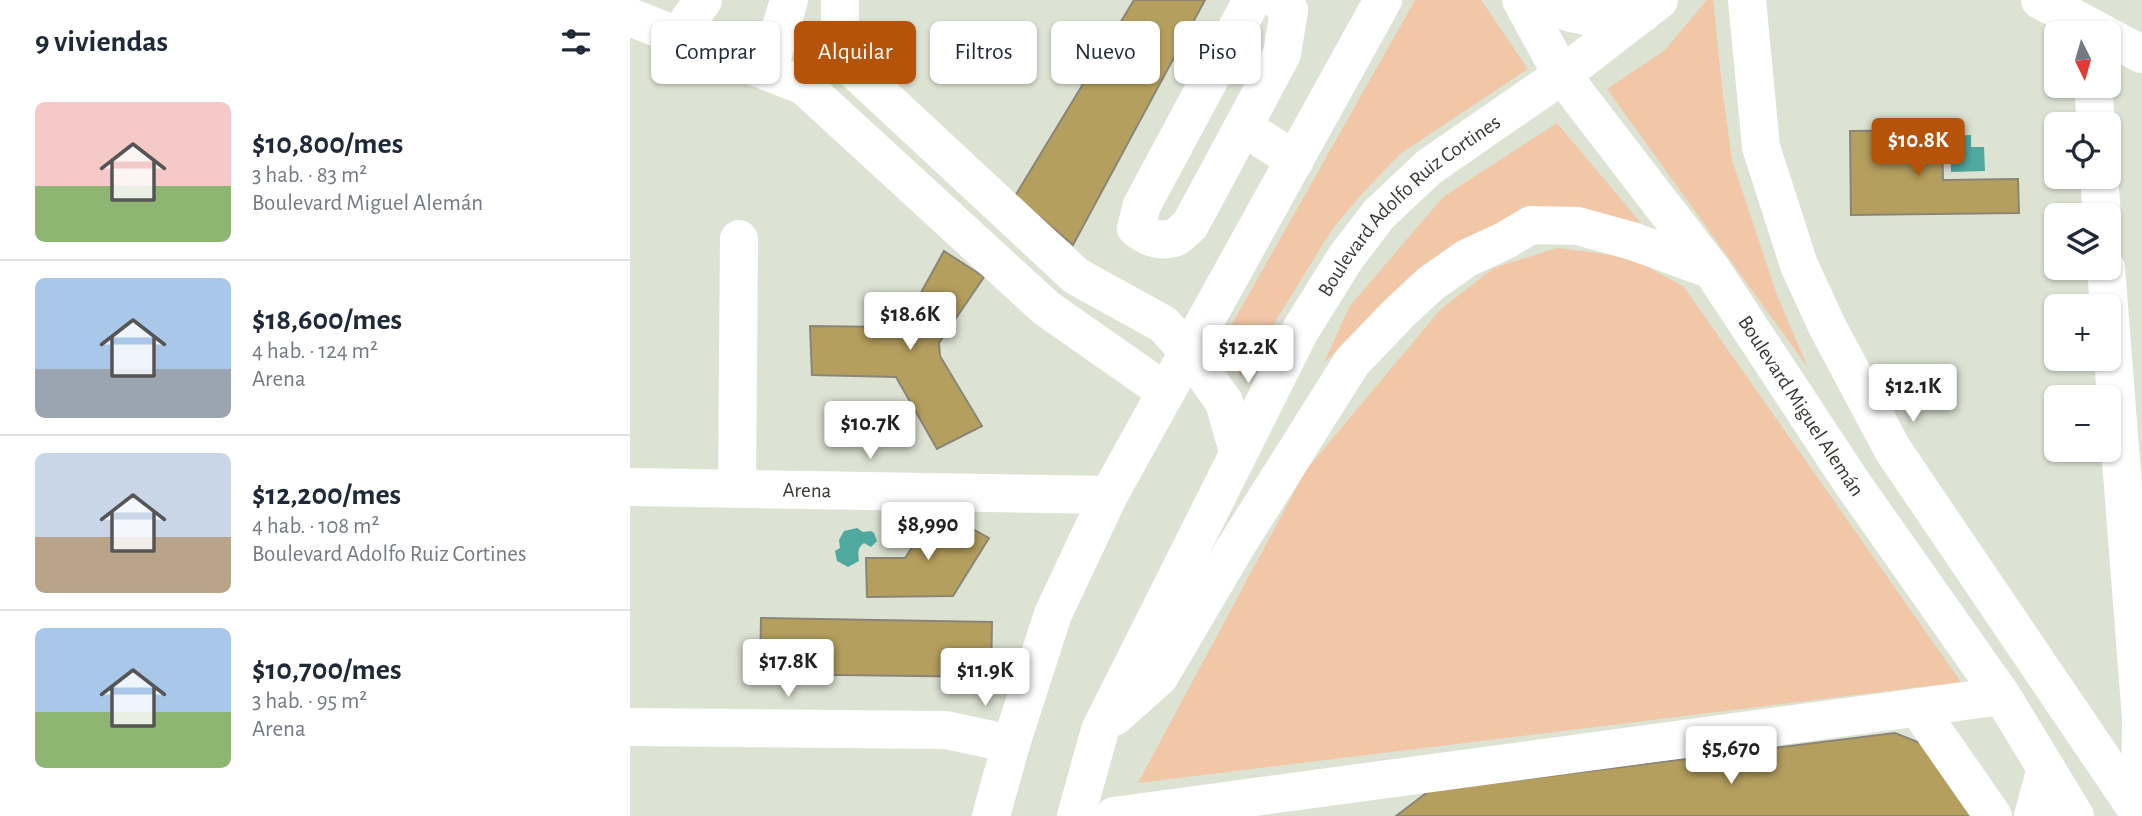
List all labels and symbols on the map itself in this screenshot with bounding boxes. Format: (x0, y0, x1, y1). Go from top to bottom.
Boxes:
north arrow (2044, 21, 2121, 98)
street label: Boulevard Adolfo Ruiz Cortines (1314, 111, 1504, 300)
pin: $10.8K (1861, 118, 1975, 178)
pin: $18.6K (853, 292, 967, 352)
street label: Boulevard Miguel Alemán (1734, 312, 1868, 500)
pin: $12.2K (1191, 326, 1305, 385)
pin: $12.1K (1856, 364, 1970, 424)
pin: $10.7K (813, 402, 927, 461)
street label: Arena (782, 479, 832, 501)
pin: $8,990 (871, 503, 985, 562)
pin: $17.8K (731, 640, 845, 699)
pin: $11.9K (928, 648, 1042, 708)
pin: $5,670 (1674, 726, 1788, 786)

